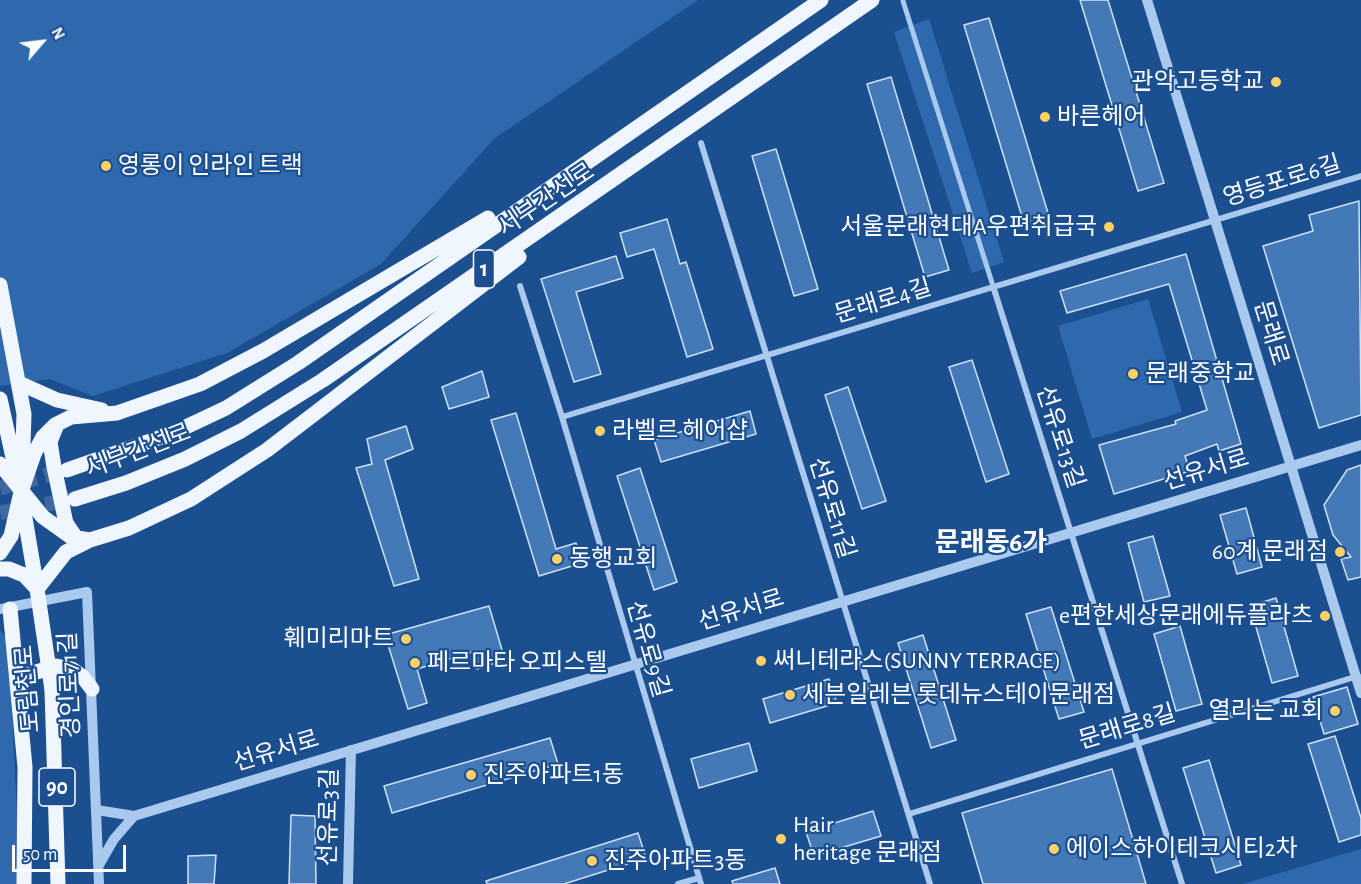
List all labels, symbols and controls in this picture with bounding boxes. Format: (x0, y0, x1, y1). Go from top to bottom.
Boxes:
north arrow (12, 12, 72, 72)
text: N (48, 25, 68, 42)
place label: 관악고등학교 (1132, 68, 1264, 96)
marker: 관악고등학교 (1269, 75, 1283, 89)
place label: 바른헤어 (1057, 103, 1145, 131)
marker: 바른헤어 (1038, 110, 1052, 124)
street label: 영등포로6길 (1220, 149, 1344, 213)
place label: 영롱이 인라인 트랙 (118, 152, 303, 180)
street label: 서부간선로 (492, 157, 600, 243)
marker: 영롱이 인라인 트랙 (99, 159, 113, 173)
place label: 서울문래현대A우편취급국 (840, 213, 1097, 241)
marker: 서울문래현대A우편취급국 (1102, 220, 1116, 234)
road number: 1 (474, 250, 494, 288)
street label: 문래로4길 (831, 273, 935, 329)
street label: 문래로 (1248, 297, 1294, 369)
place label: 문래중학교 (1145, 360, 1255, 388)
marker: 문래중학교 (1126, 367, 1140, 381)
street label: 선유로13길 (1030, 382, 1090, 492)
place label: 라벨르 헤어샵 (612, 417, 748, 445)
street label: 서부간선로 (81, 418, 195, 484)
marker: 라벨르 헤어샵 (593, 424, 607, 438)
street label: 선유서로 (1160, 443, 1252, 497)
street label: 선유로11길 (803, 454, 861, 562)
district label: 문래동6가 (935, 527, 1047, 559)
place label: 60계 문래점 (1212, 538, 1328, 566)
place label: 동행교회 (569, 545, 657, 573)
marker: 60계 문래점 (1333, 545, 1347, 559)
marker: 동행교회 (550, 552, 564, 566)
street label: 선유서로 (695, 583, 787, 637)
street label: 선유로9길 (620, 597, 676, 701)
place label: e편한세상문래에듀플라츠 (1059, 602, 1313, 630)
marker: e편한세상문래에듀플라츠 (1318, 609, 1332, 623)
place label: 훼미리마트 (284, 625, 394, 653)
street label: 경인로71길 (54, 631, 86, 739)
marker: 훼미리마트 (399, 632, 413, 646)
street label: 도림천로 (10, 644, 46, 734)
place label: 써니테라스(SUNNY TERRACE) (773, 647, 1061, 675)
place label: 페르마타 오피스텔 (427, 649, 608, 677)
marker: 써니테라스(SUNNY TERRACE) (754, 654, 768, 668)
marker: 페르마타 오피스텔 (408, 656, 422, 670)
place label: 세븐일레븐 롯데뉴스테이문래점 (802, 681, 1115, 709)
marker: 세븐일레븐 롯데뉴스테이문래점 (783, 688, 797, 702)
place label: 열리는 교회 (1209, 697, 1323, 725)
street label: 문래로8길 (1075, 699, 1179, 755)
marker: 열리는 교회 (1328, 704, 1342, 718)
street label: 선유서로 (230, 724, 322, 778)
place label: 진주아파트1동 (483, 761, 624, 789)
road number: 90 (39, 768, 75, 806)
street label: 선유로3길 (314, 768, 344, 866)
marker: 진주아파트1동 (464, 768, 478, 782)
place label: Hair heritage 문래점 (793, 811, 942, 867)
marker: Hair heritage 문래점 (774, 832, 788, 846)
scale bar (15, 833, 129, 871)
place label: 에이스하이테크시티2차 (1066, 835, 1298, 863)
marker: 에이스하이테크시티2차 (1047, 842, 1061, 856)
text: 50 m (23, 846, 57, 864)
place label: 진주아파트3동 (604, 847, 746, 875)
marker: 진주아파트3동 (585, 854, 599, 868)

